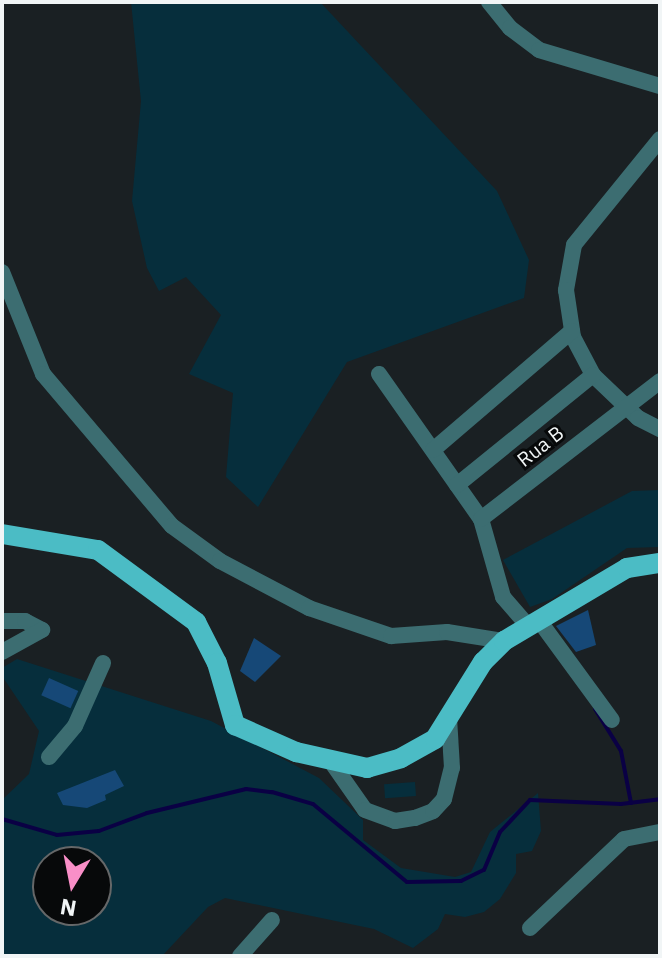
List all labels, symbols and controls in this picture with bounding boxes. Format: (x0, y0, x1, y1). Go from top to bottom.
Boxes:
street label: Rua B (512, 420, 568, 472)
north arrow (32, 846, 112, 926)
text: N (58, 892, 78, 924)

